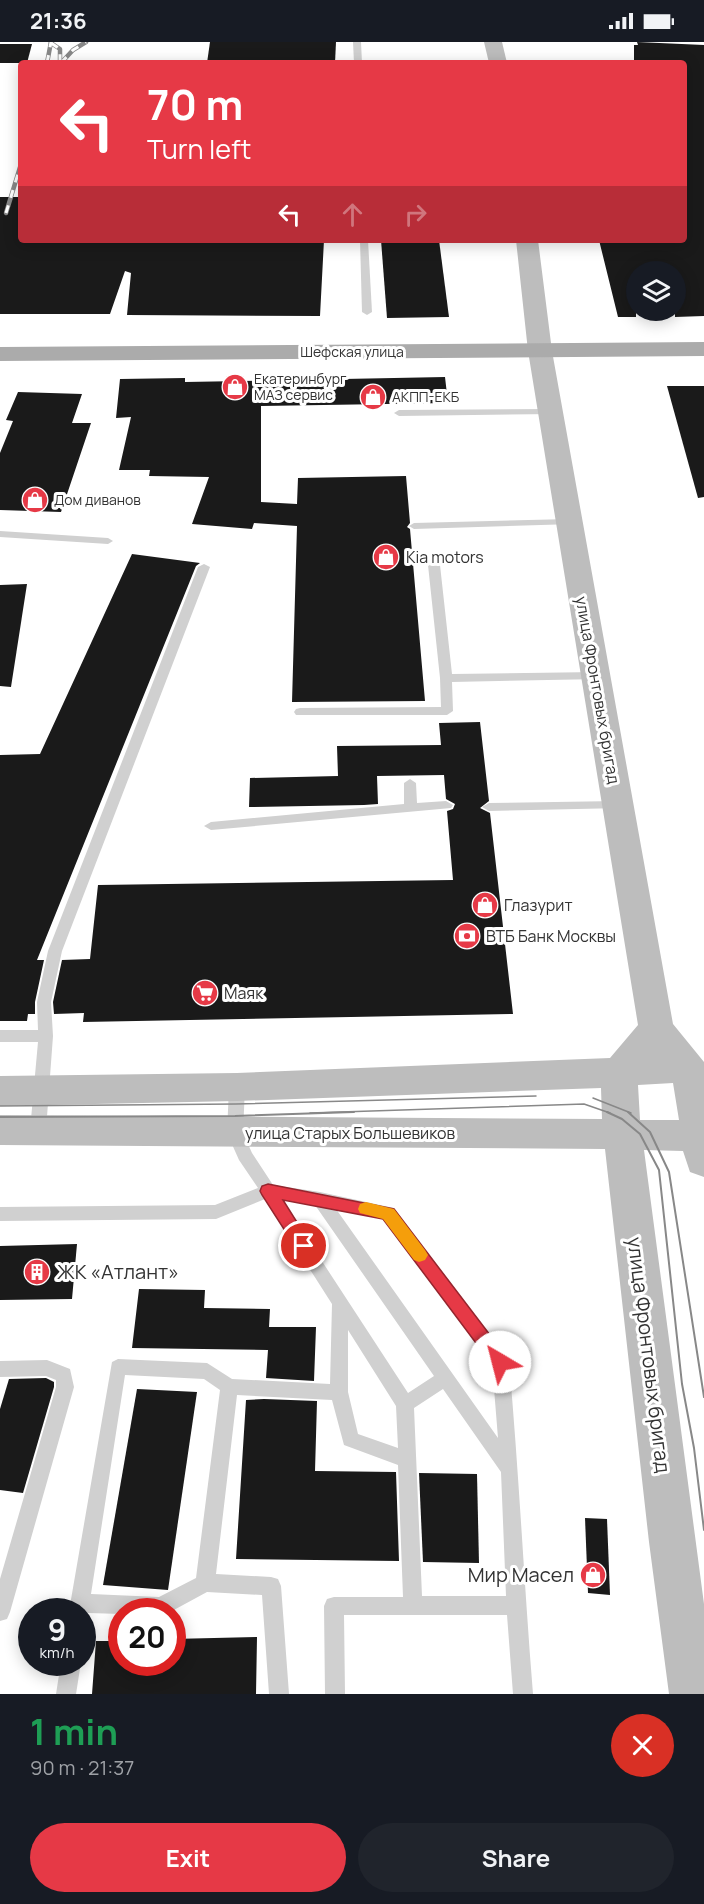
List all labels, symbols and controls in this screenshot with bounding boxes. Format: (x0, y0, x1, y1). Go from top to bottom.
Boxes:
text: 21:36 (30, 6, 87, 36)
text: 70 m (147, 75, 243, 133)
icon: left (48, 84, 126, 162)
text: Turn left (147, 130, 251, 167)
icon: left (273, 198, 306, 231)
icon: ahead (336, 198, 369, 231)
icon: right (399, 198, 432, 231)
map controls (626, 261, 686, 321)
button: layers (626, 261, 686, 321)
street label: Шефская улица (300, 342, 404, 361)
place label: Екатеринбург МАЗ сервис (254, 369, 347, 404)
shop icon: Екатеринбург МАЗ сервис (220, 372, 250, 402)
shop icon: АКПП-ЕКБ (358, 382, 388, 412)
place label: АКПП-ЕКБ (392, 387, 460, 406)
shop icon: Дом диванов (20, 485, 50, 515)
place label: Дом диванов (54, 490, 141, 509)
shop icon: Kia motors (371, 542, 401, 572)
place label: Kia motors (406, 546, 484, 568)
street label: улица Фронтовых бригад (571, 595, 625, 786)
shop icon: Глазурит (470, 890, 500, 920)
place label: Глазурит (504, 894, 573, 916)
bank icon: ВТБ Банк Москвы (452, 921, 482, 951)
place label: ВТБ Банк Москвы (486, 925, 616, 947)
supermarket icon: Маяк (190, 978, 220, 1008)
place label: Маяк (224, 982, 264, 1004)
street label: улица Старых Большевиков (245, 1122, 455, 1144)
pin (278, 1220, 329, 1271)
icon: arrive (287, 1229, 320, 1262)
street label: улица Фронтовых бригад (622, 1235, 677, 1474)
building icon: ЖК «Атлант» (22, 1257, 52, 1287)
place label: ЖК «Атлант» (57, 1258, 179, 1285)
position arrow (468, 1330, 532, 1394)
shop icon: Мир Масел (578, 1560, 608, 1590)
place label: Мир Масел (468, 1561, 574, 1588)
speed limit sign: 20 (108, 1598, 186, 1676)
text: 9 (48, 1609, 66, 1650)
text: km/h (40, 1642, 74, 1663)
text: 1 min (30, 1707, 118, 1756)
button: close (611, 1714, 674, 1777)
text: 90 m · 21:37 (30, 1754, 134, 1781)
button: Exit (30, 1823, 346, 1892)
button: Share (358, 1823, 674, 1892)

